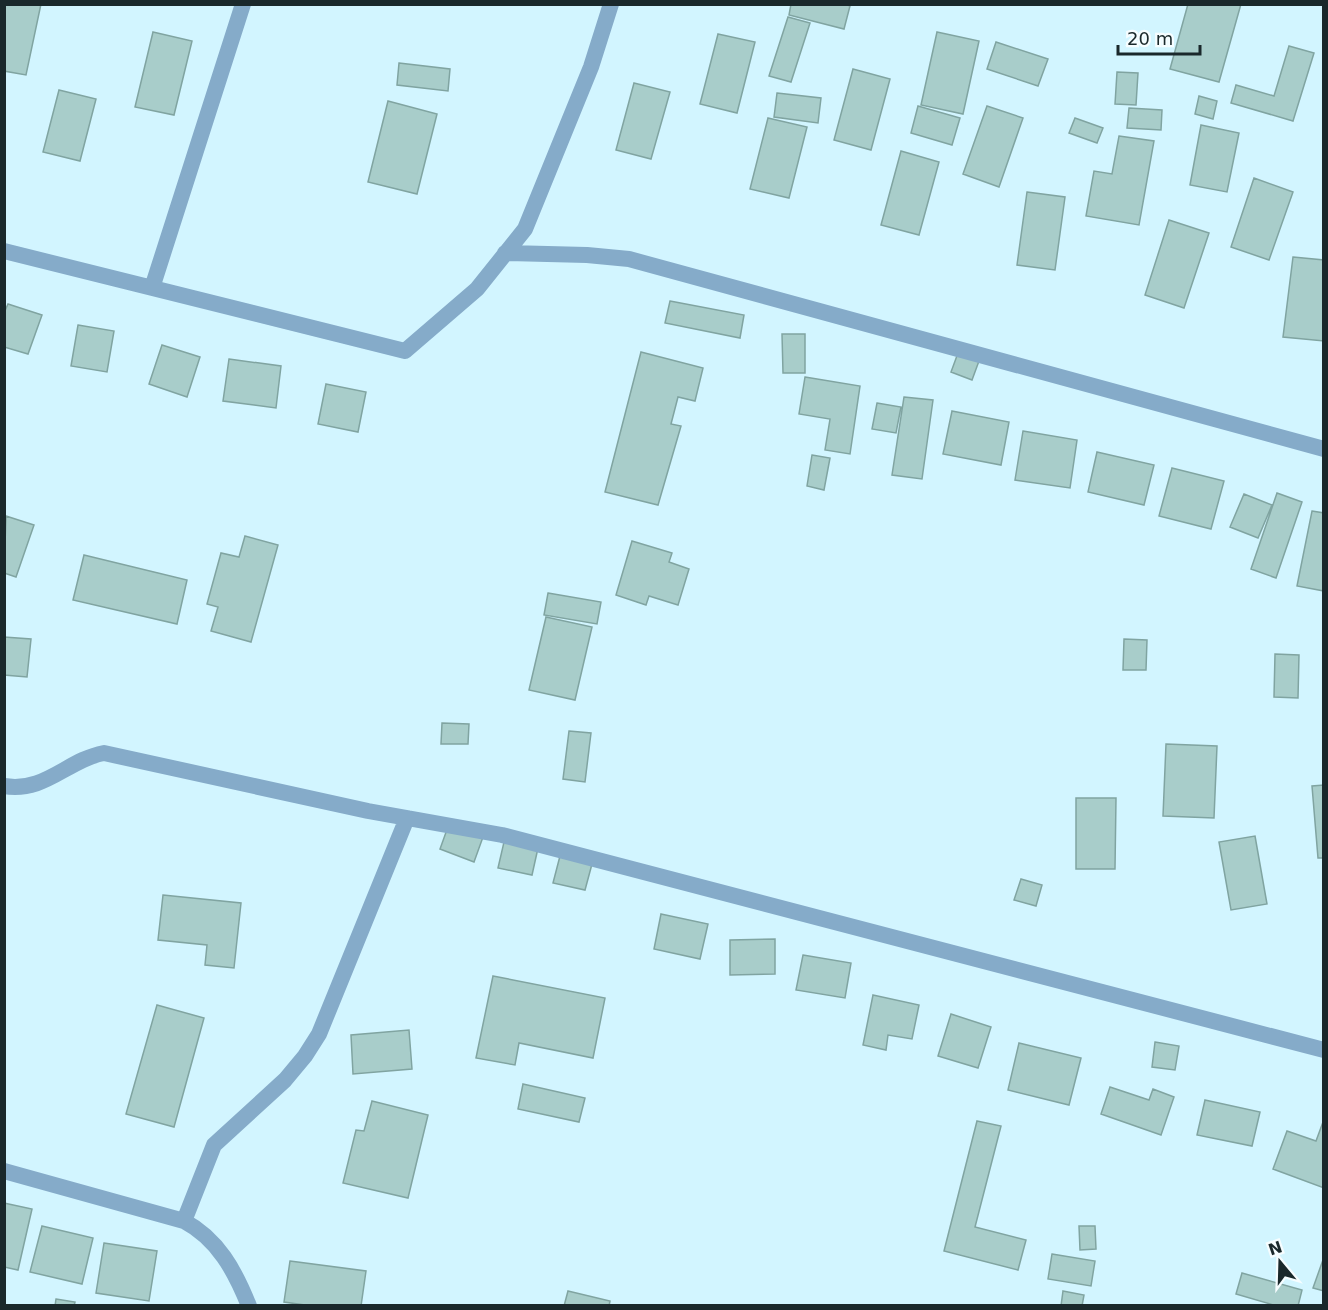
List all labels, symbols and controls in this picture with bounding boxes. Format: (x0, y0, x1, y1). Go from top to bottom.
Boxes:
scale bar (1118, 18, 1200, 56)
text: 20 m (1127, 28, 1173, 49)
north arrow (1250, 1232, 1310, 1292)
text: N (1266, 1237, 1285, 1259)

